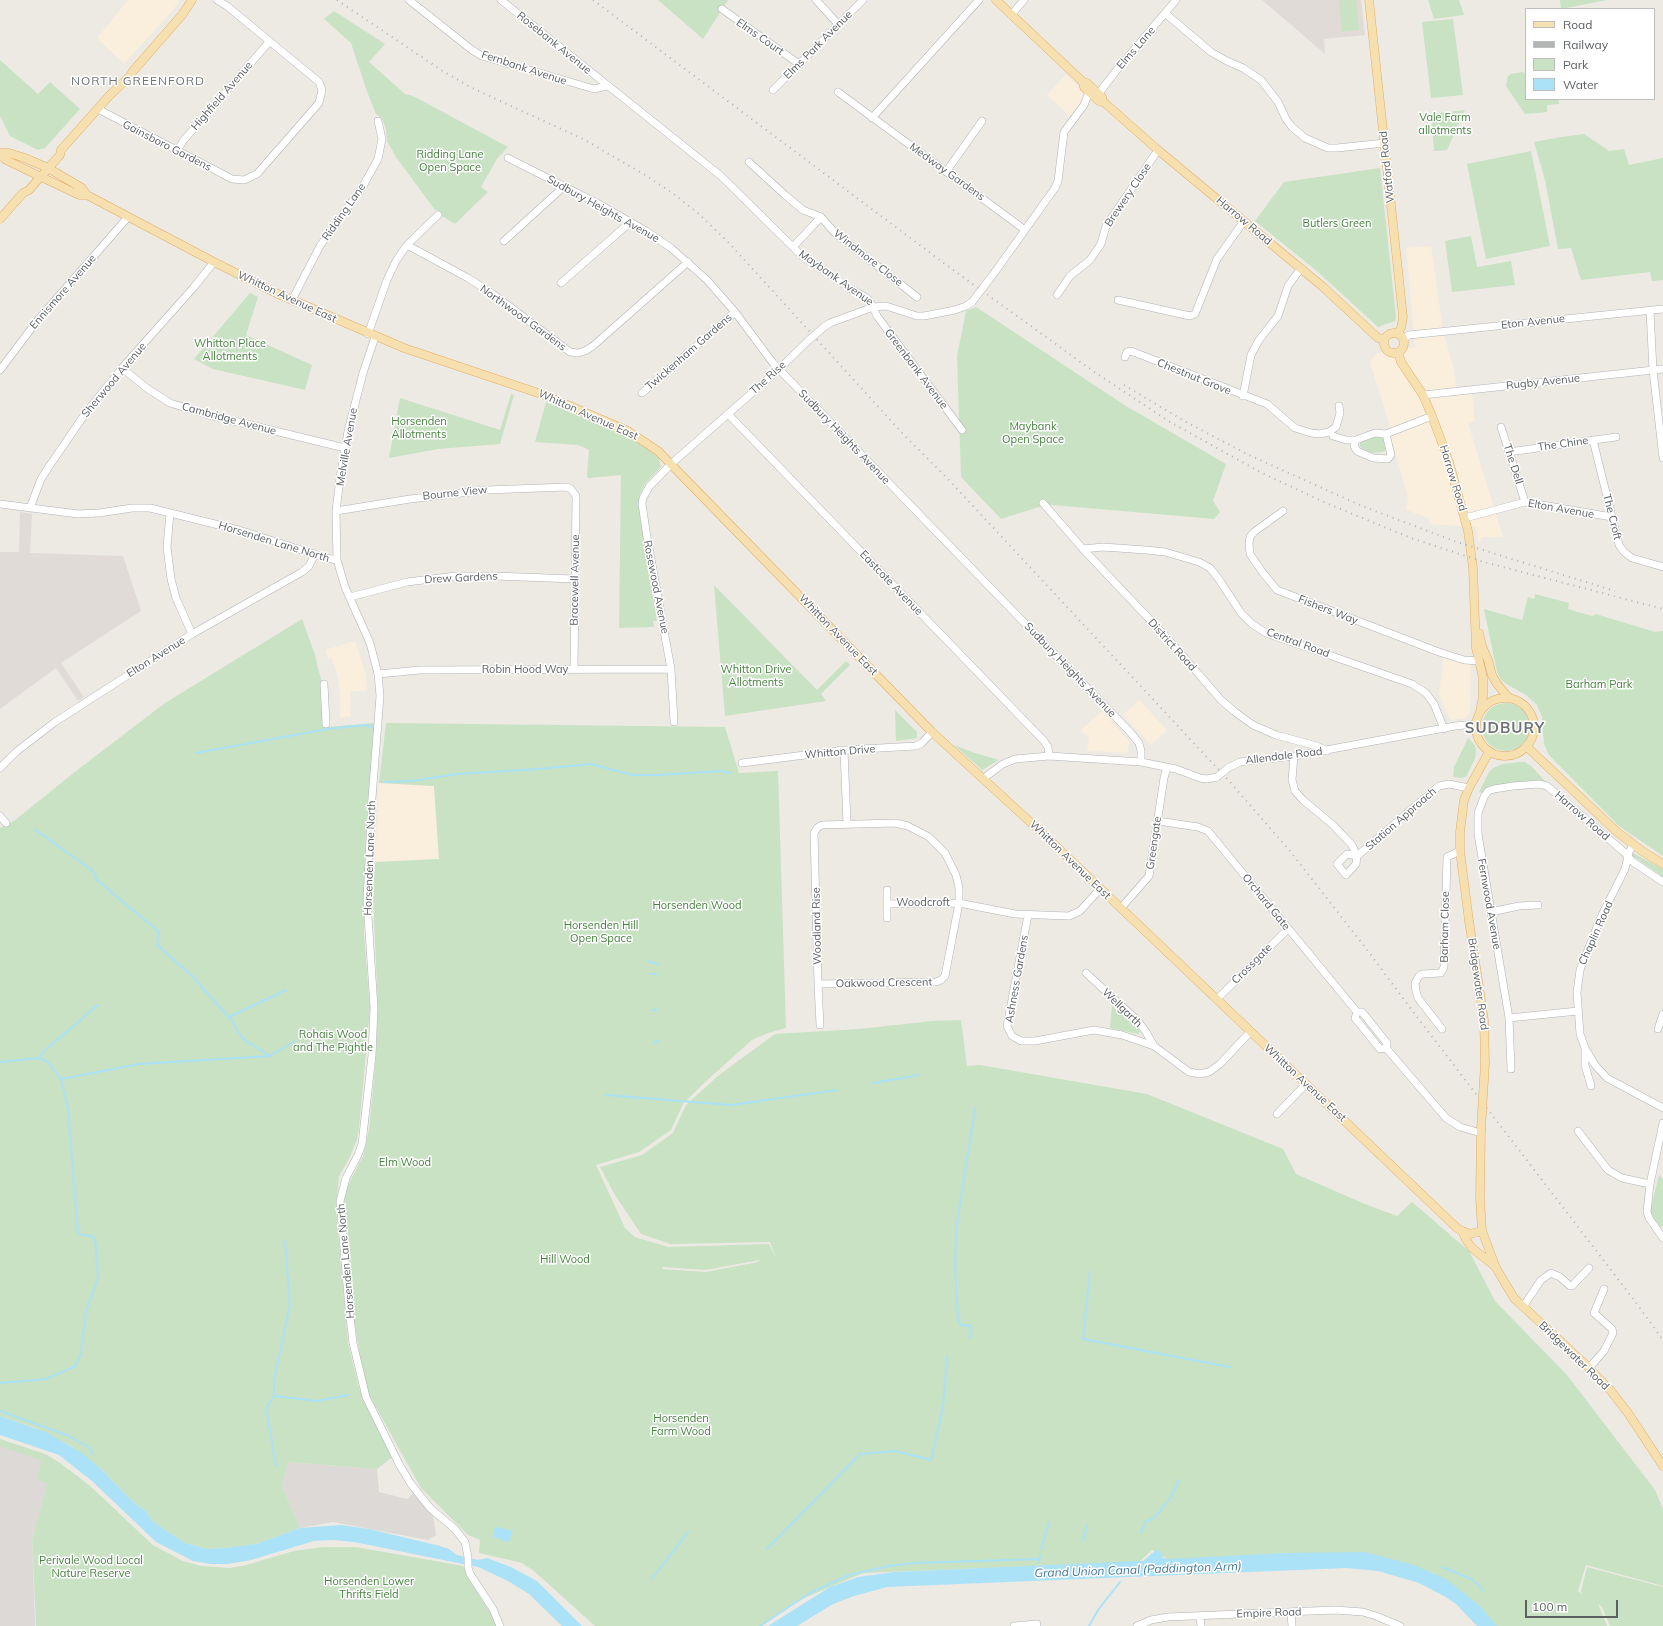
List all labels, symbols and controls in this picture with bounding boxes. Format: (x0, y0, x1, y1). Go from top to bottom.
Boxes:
street label: Elms Park Avenue (781, 8, 855, 82)
legend (1525, 8, 1655, 100)
street label: Rosebank Avenue (514, 9, 594, 77)
street label: Elms Court (734, 16, 786, 58)
text: Road (1563, 17, 1592, 32)
street label: Elms Lane (1114, 24, 1158, 72)
text: Railway (1563, 37, 1608, 52)
street label: Fernbank Avenue (480, 48, 568, 88)
text: Park (1563, 57, 1588, 72)
street label: Highfield Avenue (189, 59, 255, 133)
district label: NORTH GREENFORD (71, 74, 205, 88)
text: Water (1563, 77, 1598, 92)
park label: Vale Farm allotments (1418, 111, 1472, 137)
street label: Gainsboro Gardens (120, 118, 214, 174)
street label: Watford Road (1377, 130, 1397, 204)
street label: Medway Gardens (907, 140, 987, 204)
park label: Ridding Lane Open Space (416, 148, 484, 174)
street label: Brewery Close (1102, 161, 1154, 229)
street label: Sudbury Heights Avenue (545, 173, 661, 245)
street label: Ridding Lane (319, 181, 369, 243)
street label: Harrow Road (1214, 194, 1274, 248)
park label: Butlers Green (1303, 217, 1371, 231)
street label: Windmore Close (831, 227, 905, 289)
street label: Maybank Avenue (796, 247, 876, 309)
street label: Ennismore Avenue (27, 252, 99, 332)
street label: Whitton Avenue East (235, 268, 339, 326)
street label: Northwood Gardens (477, 282, 569, 354)
street label: Twickenham Gardens (643, 311, 735, 393)
street label: Eton Avenue (1500, 312, 1566, 332)
street label: Greenbank Avenue (882, 326, 950, 412)
park label: Whitton Place Allotments (194, 337, 266, 363)
street label: Sherwood Avenue (79, 340, 149, 420)
street label: Chestnut Grove (1155, 356, 1233, 398)
street label: The Rise (747, 359, 789, 397)
street label: Rugby Avenue (1505, 372, 1581, 392)
street label: Whitton Avenue East (536, 387, 640, 443)
street label: Sudbury Heights Avenue (795, 387, 893, 487)
street label: Cambridge Avenue (180, 400, 278, 438)
street label: Melville Avenue (334, 407, 360, 487)
park label: Horsenden Allotments (391, 415, 447, 441)
park label: Maybank Open Space (1002, 420, 1064, 446)
street label: The Chine (1537, 434, 1589, 454)
street label: The Dell (1500, 442, 1526, 486)
street label: Harrow Road (1437, 443, 1469, 513)
street label: Bourne View (422, 483, 488, 503)
street label: The Croft (1600, 493, 1624, 541)
street label: Elton Avenue (1527, 497, 1595, 521)
street label: Horsenden Lane North (217, 519, 331, 565)
street label: Bracewell Avenue (568, 534, 582, 626)
street label: Rosewood Avenue (640, 539, 672, 635)
street label: Eastcote Avenue (857, 548, 925, 618)
street label: Drew Gardens (424, 569, 498, 587)
street label: Whitton Avenue East (796, 592, 880, 678)
street label: Fishers Way (1296, 593, 1360, 627)
street label: District Road (1145, 616, 1199, 674)
street label: Sudbury Heights Avenue (1021, 620, 1119, 720)
street label: Central Road (1265, 625, 1331, 661)
street label: Elton Avenue (124, 634, 188, 680)
street label: Robin Hood Way (482, 663, 568, 677)
park label: Whitton Drive Allotments (721, 663, 791, 689)
park label: Barham Park (1566, 678, 1632, 692)
district label: SUDBURY (1465, 719, 1545, 737)
street label: Whitton Drive (804, 742, 876, 762)
street label: Allendale Road (1245, 745, 1323, 767)
street label: Station Approach (1363, 785, 1439, 853)
street label: Harrow Road (1552, 789, 1612, 843)
street label: Horsenden Lane North (361, 800, 379, 916)
street label: Greengate (1144, 816, 1164, 870)
street label: Whitton Avenue East (1027, 818, 1113, 902)
street label: Fernwood Avenue (1474, 857, 1504, 951)
street label: Orchard Gate (1239, 871, 1293, 933)
street label: Woodland Rise (810, 887, 824, 965)
street label: Barham Close (1438, 891, 1452, 963)
street label: Woodcroft (896, 896, 950, 910)
park label: Horsenden Wood (652, 899, 742, 913)
street label: Chaplin Road (1576, 899, 1616, 967)
park label: Horsenden Hill Open Space (564, 919, 638, 945)
street label: Ashness Gardens (1003, 934, 1031, 1024)
street label: Bridgewater Road (1465, 937, 1491, 1031)
street label: Crossgate (1229, 941, 1275, 987)
street label: Oakwood Crescent (836, 976, 932, 990)
street label: Wellgarth (1099, 986, 1145, 1030)
park label: Rohais Wood and The Pightle (293, 1028, 373, 1054)
street label: Whitton Avenue East (1261, 1041, 1349, 1125)
park label: Elm Wood (379, 1156, 431, 1170)
street label: Horsenden Lane North (334, 1203, 358, 1319)
park label: Hill Wood (540, 1253, 590, 1267)
street label: Bridgewater Road (1536, 1319, 1612, 1393)
park label: Horsenden Farm Wood (651, 1412, 711, 1438)
park label: Perivale Wood Local Nature Reserve (39, 1554, 143, 1580)
water label: Grand Union Canal (Paddington Arm) (1034, 1559, 1242, 1581)
park label: Horsenden Lower Thrifts Field (324, 1575, 414, 1601)
scale bar (1527, 1592, 1620, 1618)
text: 100 m (1532, 1599, 1567, 1614)
street label: Empire Road (1236, 1605, 1302, 1621)

